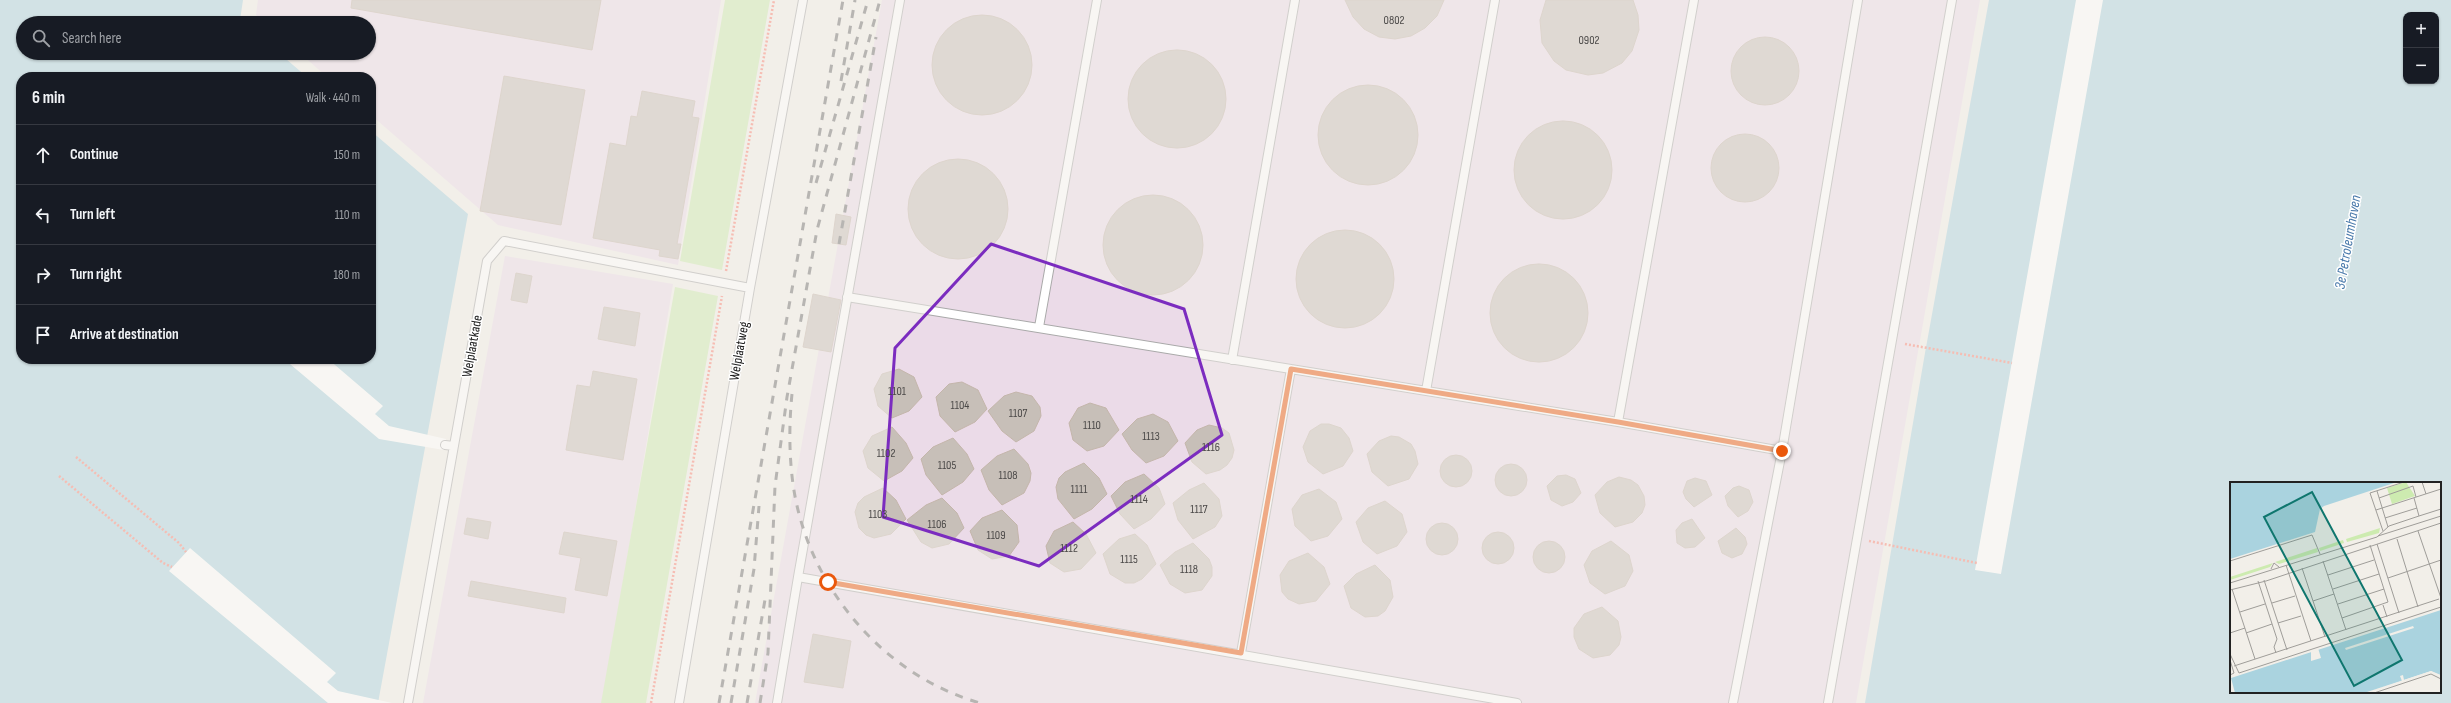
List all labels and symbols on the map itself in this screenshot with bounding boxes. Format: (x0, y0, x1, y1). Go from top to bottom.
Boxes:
house number: 0802 (1384, 13, 1405, 28)
house number: 0902 (1579, 33, 1600, 48)
water label: 3e Petroleumhaven (2330, 193, 2366, 291)
street label: Welplaatkade (458, 314, 486, 378)
street label: Welplaatweg (725, 320, 753, 382)
house number: 1101 (888, 384, 907, 399)
house number: 1104 (951, 398, 969, 413)
house number: 1107 (1009, 406, 1027, 421)
house number: 1110 (1083, 418, 1101, 433)
house number: 1113 (1142, 429, 1160, 444)
house number: 1116 (1202, 440, 1220, 455)
route end (1773, 442, 1791, 460)
house number: 1102 (877, 446, 895, 461)
house number: 1105 (938, 458, 956, 473)
house number: 1108 (998, 468, 1018, 483)
house number: 1111 (1071, 482, 1088, 497)
inset map (2230, 482, 2441, 693)
house number: 1114 (1130, 492, 1148, 507)
house number: 1117 (1190, 502, 1208, 517)
house number: 1103 (869, 507, 887, 522)
house number: 1106 (927, 517, 947, 532)
house number: 1109 (986, 528, 1006, 543)
house number: 1112 (1060, 541, 1078, 556)
house number: 1115 (1120, 552, 1138, 567)
house number: 1118 (1180, 562, 1198, 577)
route start (819, 573, 837, 591)

